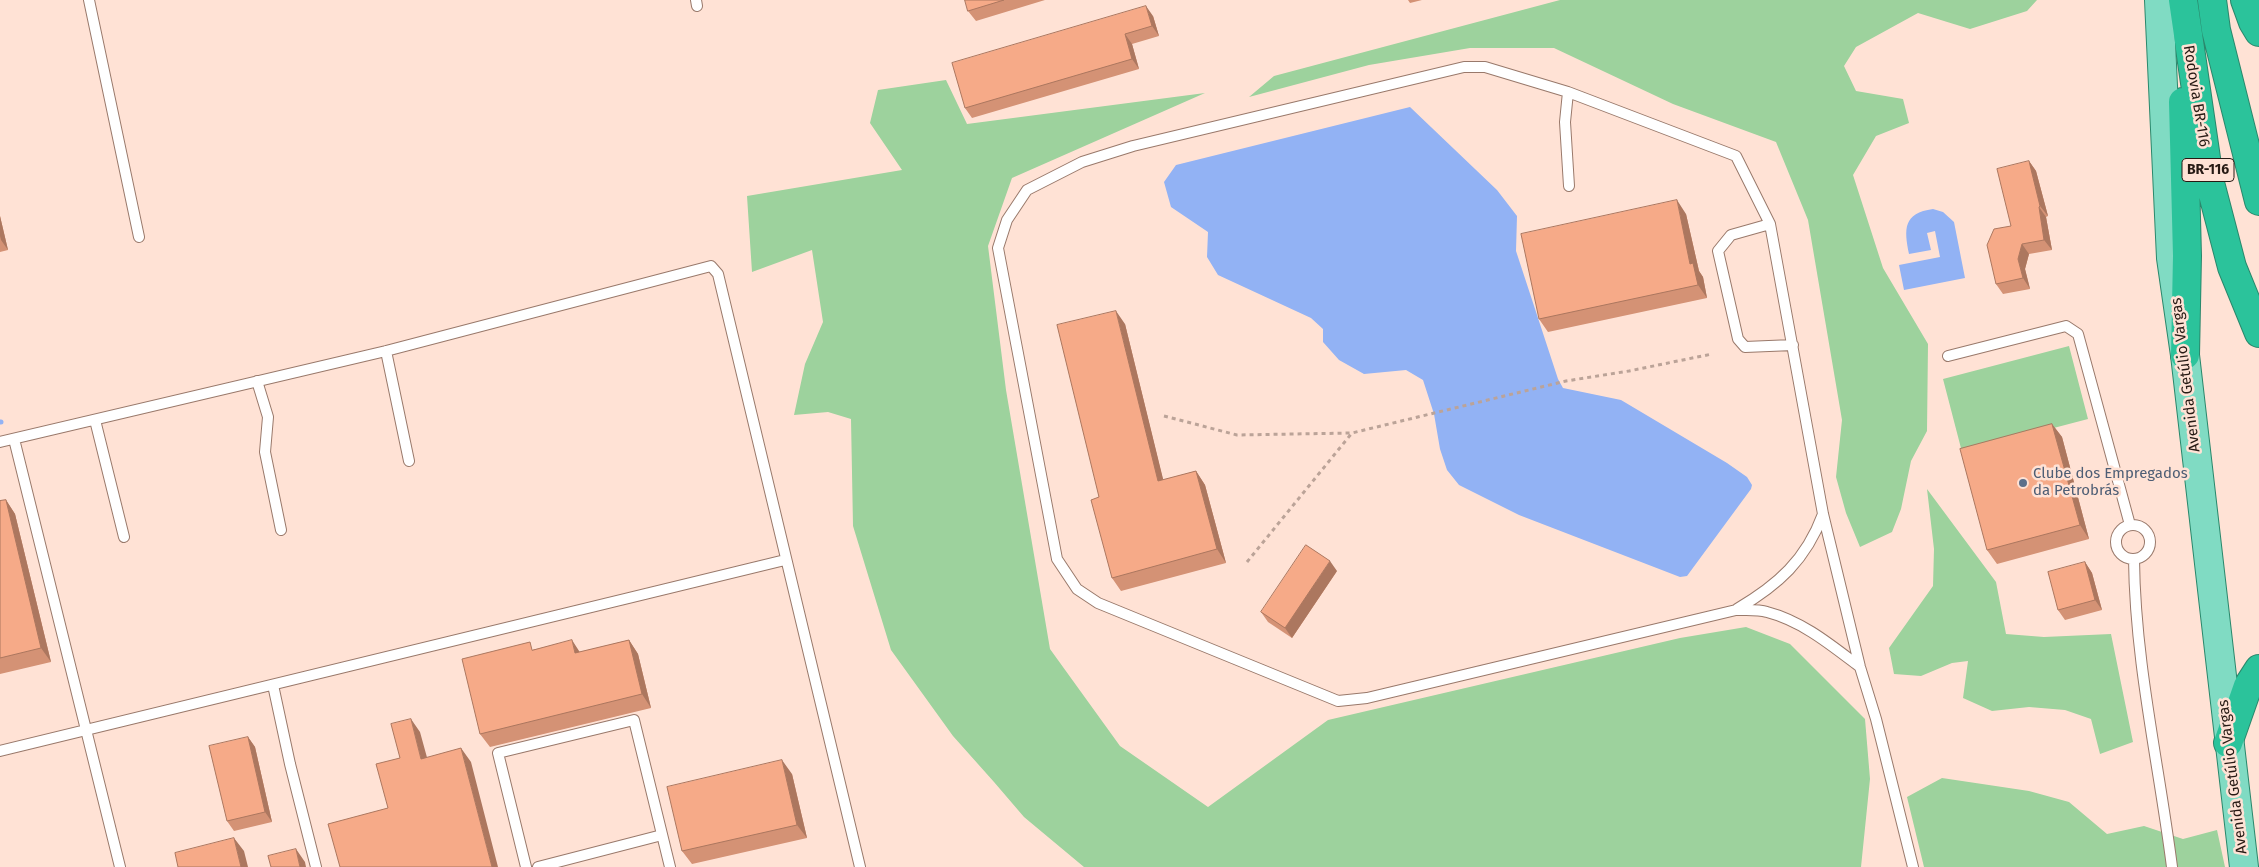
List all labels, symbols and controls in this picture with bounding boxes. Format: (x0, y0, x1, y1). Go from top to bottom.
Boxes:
street label: Rodovia BR-116 (2179, 44, 2213, 148)
road number: BR-116 (2182, 158, 2234, 182)
street label: Avenida Getúlio Vargas (2168, 297, 2204, 453)
place label: Clube dos Empregados da Petrobrás (2033, 465, 2188, 500)
marker: Clube dos Empregados da Petrobrás (2017, 477, 2029, 489)
street label: Avenida Getúlio Vargas (2215, 699, 2251, 855)

